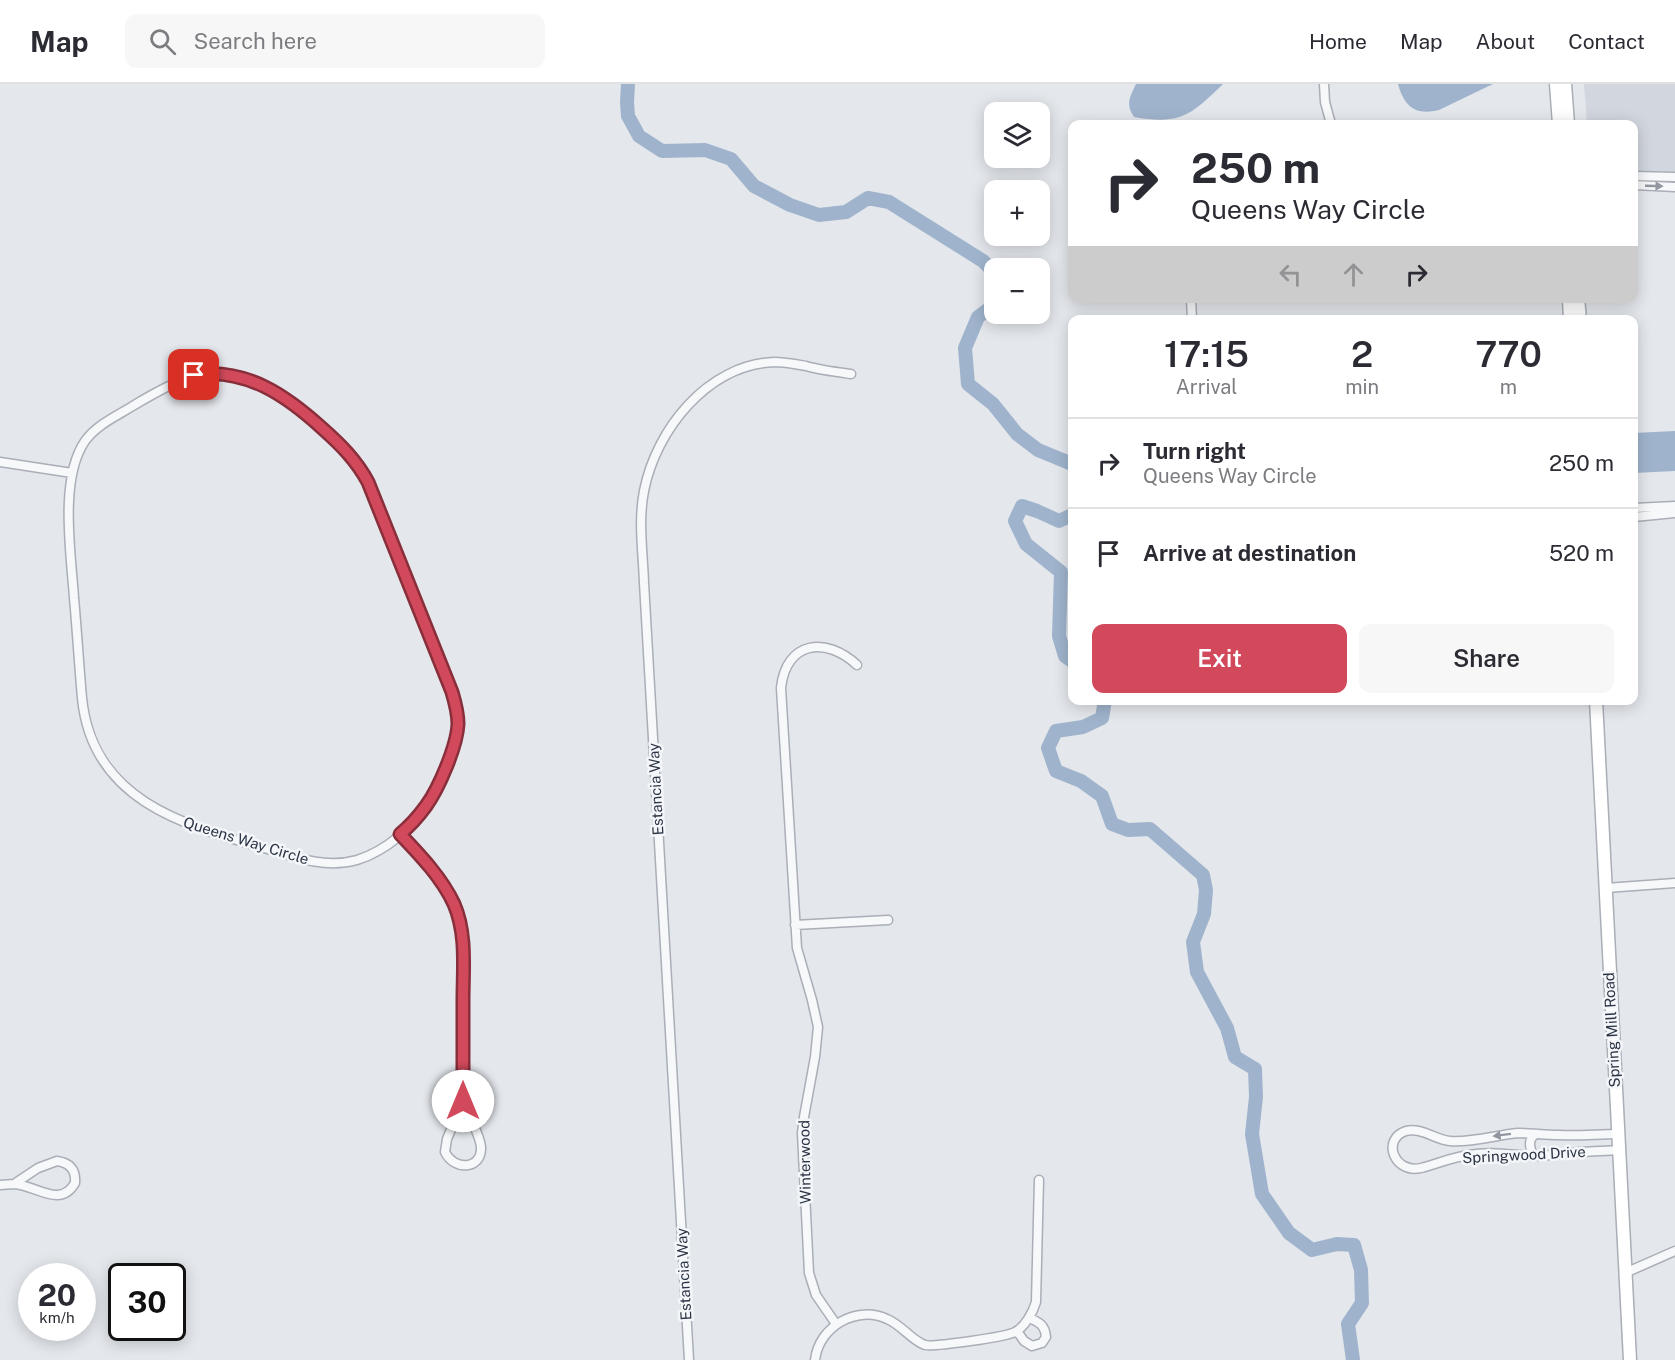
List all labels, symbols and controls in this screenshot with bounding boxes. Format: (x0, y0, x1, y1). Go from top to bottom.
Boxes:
search box (125, 14, 545, 68)
text: Map (30, 25, 89, 58)
icon: search (146, 25, 179, 58)
text: Search here (194, 28, 317, 54)
text: Home (1309, 29, 1367, 54)
text: Map (1400, 29, 1443, 54)
text: About (1476, 29, 1535, 54)
text: Contact (1568, 29, 1645, 54)
map controls (984, 102, 1050, 324)
button: layers (984, 102, 1050, 168)
text: 250 m (1191, 143, 1320, 192)
icon: right (1092, 144, 1170, 222)
button: + (984, 180, 1050, 246)
one-way arrow (1645, 182, 1664, 191)
text: Queens Way Circle (1191, 193, 1425, 225)
button: − (984, 258, 1050, 324)
icon: left (1274, 258, 1307, 291)
icon: ahead (1337, 258, 1370, 291)
icon: right (1400, 258, 1433, 291)
text: 17:15 (1164, 333, 1249, 375)
text: 2 (1351, 333, 1373, 375)
text: 770 (1475, 333, 1542, 375)
pin (168, 349, 219, 400)
icon: arrive (177, 358, 210, 391)
text: Arrival (1176, 375, 1237, 399)
text: min (1345, 375, 1379, 399)
text: m (1500, 375, 1517, 399)
text: Turn right (1143, 438, 1246, 464)
icon: right (1092, 447, 1125, 480)
text: 250 m (1549, 450, 1614, 476)
text: Queens Way Circle (1143, 464, 1317, 488)
icon: arrive (1092, 537, 1125, 570)
text: Arrive at destination (1143, 540, 1356, 566)
text: 520 m (1549, 540, 1614, 566)
button: Exit (1092, 624, 1347, 693)
button: Share (1359, 624, 1614, 693)
street label: Estancia Way (645, 742, 666, 836)
street label: Queens Way Circle (181, 813, 311, 868)
street label: Spring Mill Road (1600, 972, 1623, 1088)
position arrow (431, 1069, 495, 1133)
street label: Winterwood (795, 1120, 814, 1204)
one-way arrow (1492, 1131, 1511, 1140)
street label: Springwood Drive (1462, 1143, 1586, 1166)
street label: Estancia Way (673, 1227, 694, 1321)
speed limit sign: 30 (108, 1263, 186, 1341)
text: 20 (38, 1277, 76, 1313)
text: km/h (39, 1309, 75, 1326)

